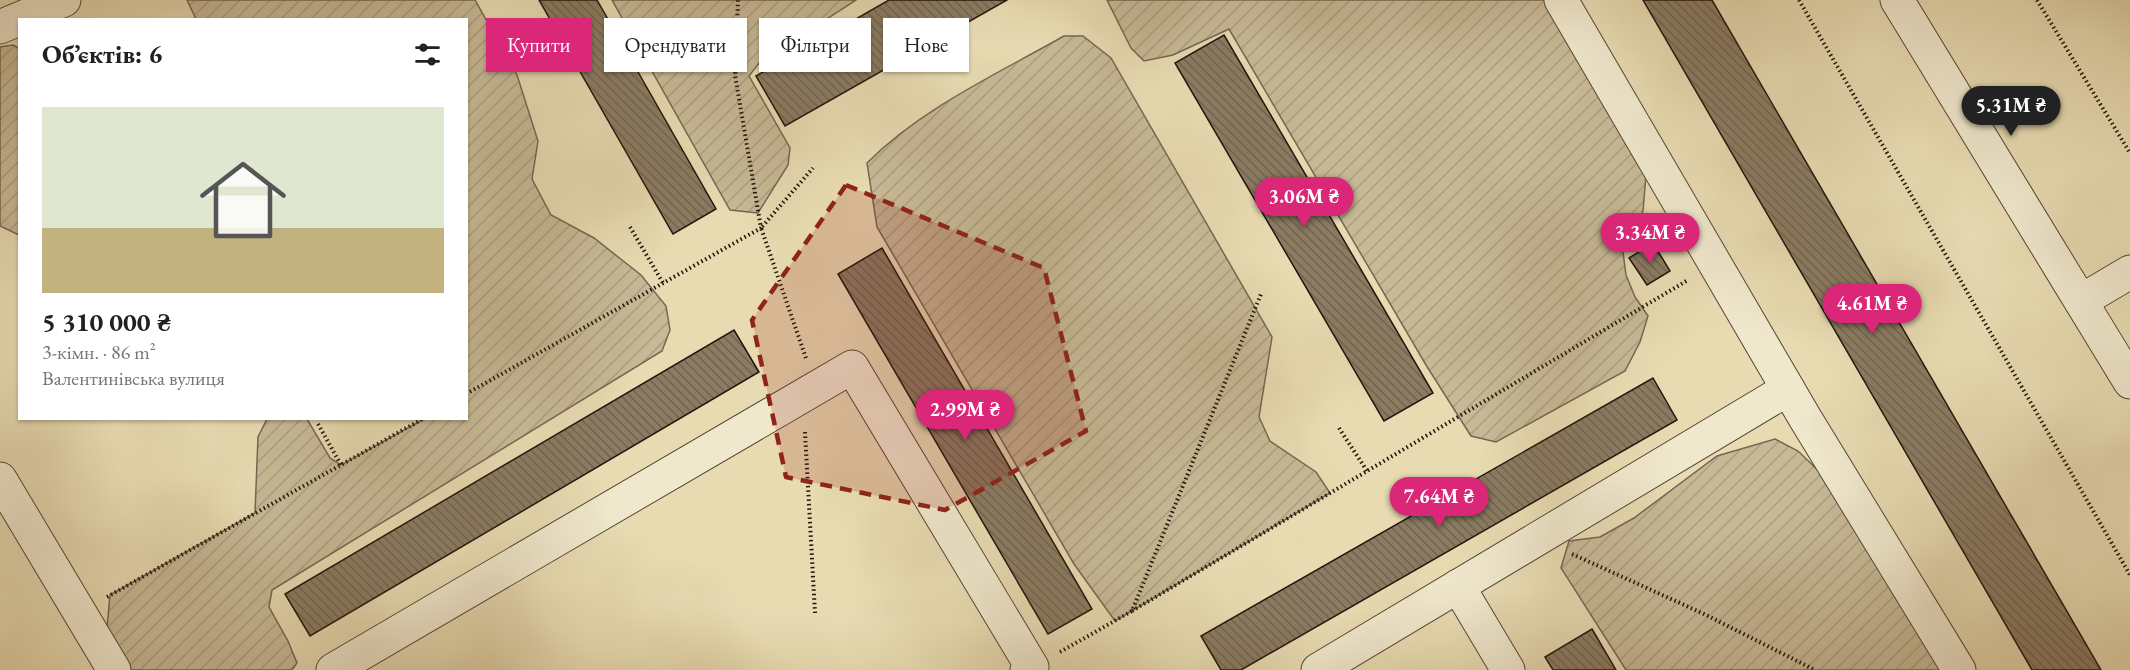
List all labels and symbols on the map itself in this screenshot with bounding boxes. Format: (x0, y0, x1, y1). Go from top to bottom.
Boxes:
pin: 5.31M ₴ (1956, 86, 2066, 137)
pin: 3.06M ₴ (1249, 177, 1359, 228)
pin: 3.34M ₴ (1595, 213, 1705, 264)
pin: 4.61M ₴ (1817, 284, 1927, 335)
pin: 2.99M ₴ (910, 390, 1020, 441)
pin: 7.64M ₴ (1384, 477, 1494, 528)

